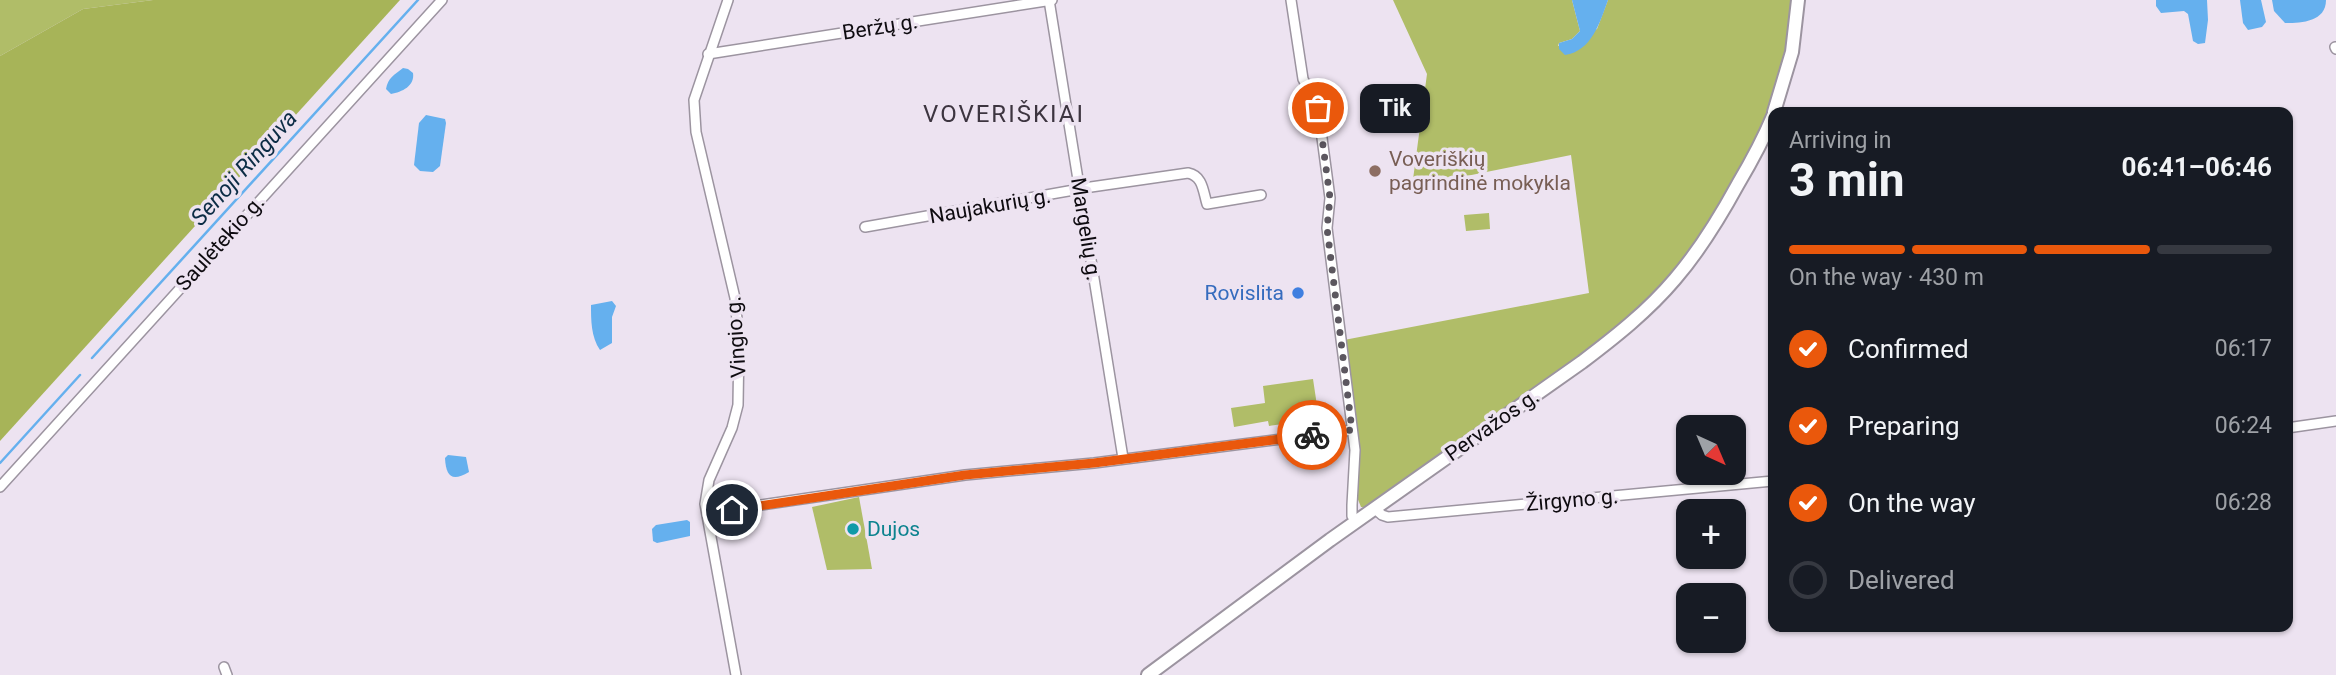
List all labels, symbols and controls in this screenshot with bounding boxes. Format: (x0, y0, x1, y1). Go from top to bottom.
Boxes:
street label: Beržų g. (841, 9, 919, 45)
pin (1288, 78, 1348, 138)
callout: Tik (1360, 84, 1430, 132)
icon: bag (1299, 89, 1337, 127)
text: Tik (1379, 95, 1411, 122)
district label: VOVERIŠKIAI (923, 100, 1085, 128)
water label: Senoji Ringuva (185, 105, 303, 231)
text: Arriving in (1789, 127, 1892, 154)
place label: Voveriškių pagrindinė mokykla (1389, 147, 1571, 195)
text: 06:41–06:46 (2122, 152, 2272, 182)
text: 3 min (1789, 153, 1905, 207)
marker: Voveriškių pagrindinė mokykla (1367, 163, 1383, 179)
street label: Margelių g. (1066, 176, 1106, 282)
street label: Naujakurių g. (927, 184, 1053, 228)
street label: Saulėtekio g. (171, 190, 269, 296)
text: On the way · 430 m (1789, 264, 1984, 291)
place label: Rovislita (1205, 281, 1284, 305)
marker: Rovislita (1290, 285, 1306, 301)
street label: Vingio g. (721, 296, 751, 378)
icon: check (1789, 330, 1827, 368)
text: Confirmed (1848, 334, 1969, 364)
text: 06:17 (2215, 335, 2272, 362)
street label: Pervažos g. (1441, 384, 1543, 466)
courier (1277, 400, 1347, 470)
icon: check (1789, 407, 1827, 445)
text: Preparing (1848, 411, 1960, 441)
text: 06:24 (2215, 412, 2272, 439)
north arrow (1676, 415, 1746, 485)
map controls (1676, 415, 1746, 653)
icon: bike (1293, 416, 1331, 454)
pin (702, 480, 762, 540)
street label: Žirgyno g. (1525, 484, 1619, 516)
icon: check (1789, 484, 1827, 522)
text: On the way (1848, 488, 1976, 518)
text: 06:28 (2215, 489, 2272, 516)
icon: home (713, 491, 751, 529)
button: + (1676, 499, 1746, 569)
place label: Dujos (867, 517, 920, 541)
marker: Dujos (845, 521, 861, 537)
text: Delivered (1848, 565, 1955, 595)
button: − (1676, 583, 1746, 653)

